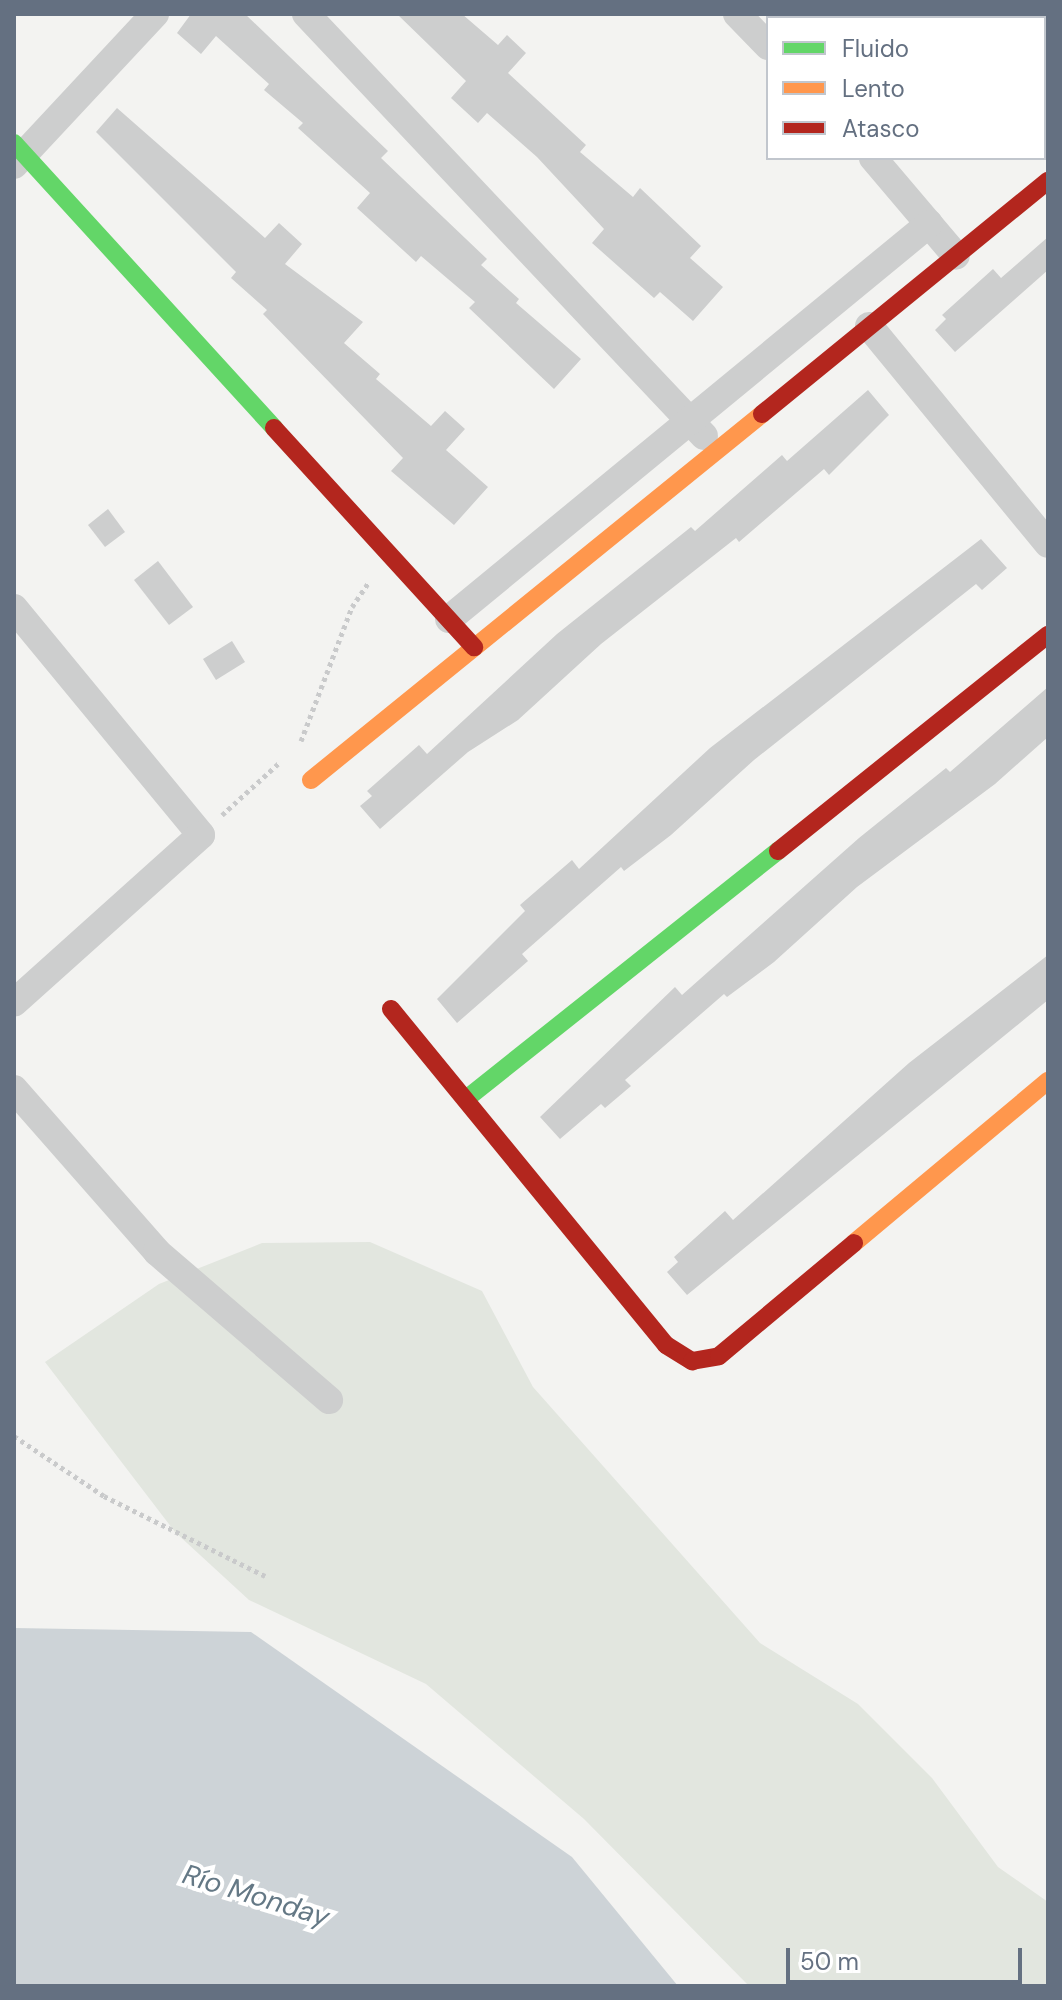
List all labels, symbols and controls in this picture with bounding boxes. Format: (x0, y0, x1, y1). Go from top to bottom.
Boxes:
legend (766, 16, 1046, 160)
text: Fluido (842, 33, 909, 64)
text: Lento (842, 73, 905, 104)
text: Atasco (842, 113, 919, 144)
water label: Río Monday (179, 1858, 333, 1934)
scale bar (790, 1932, 1026, 1982)
text: 50 m (800, 1946, 859, 1977)

